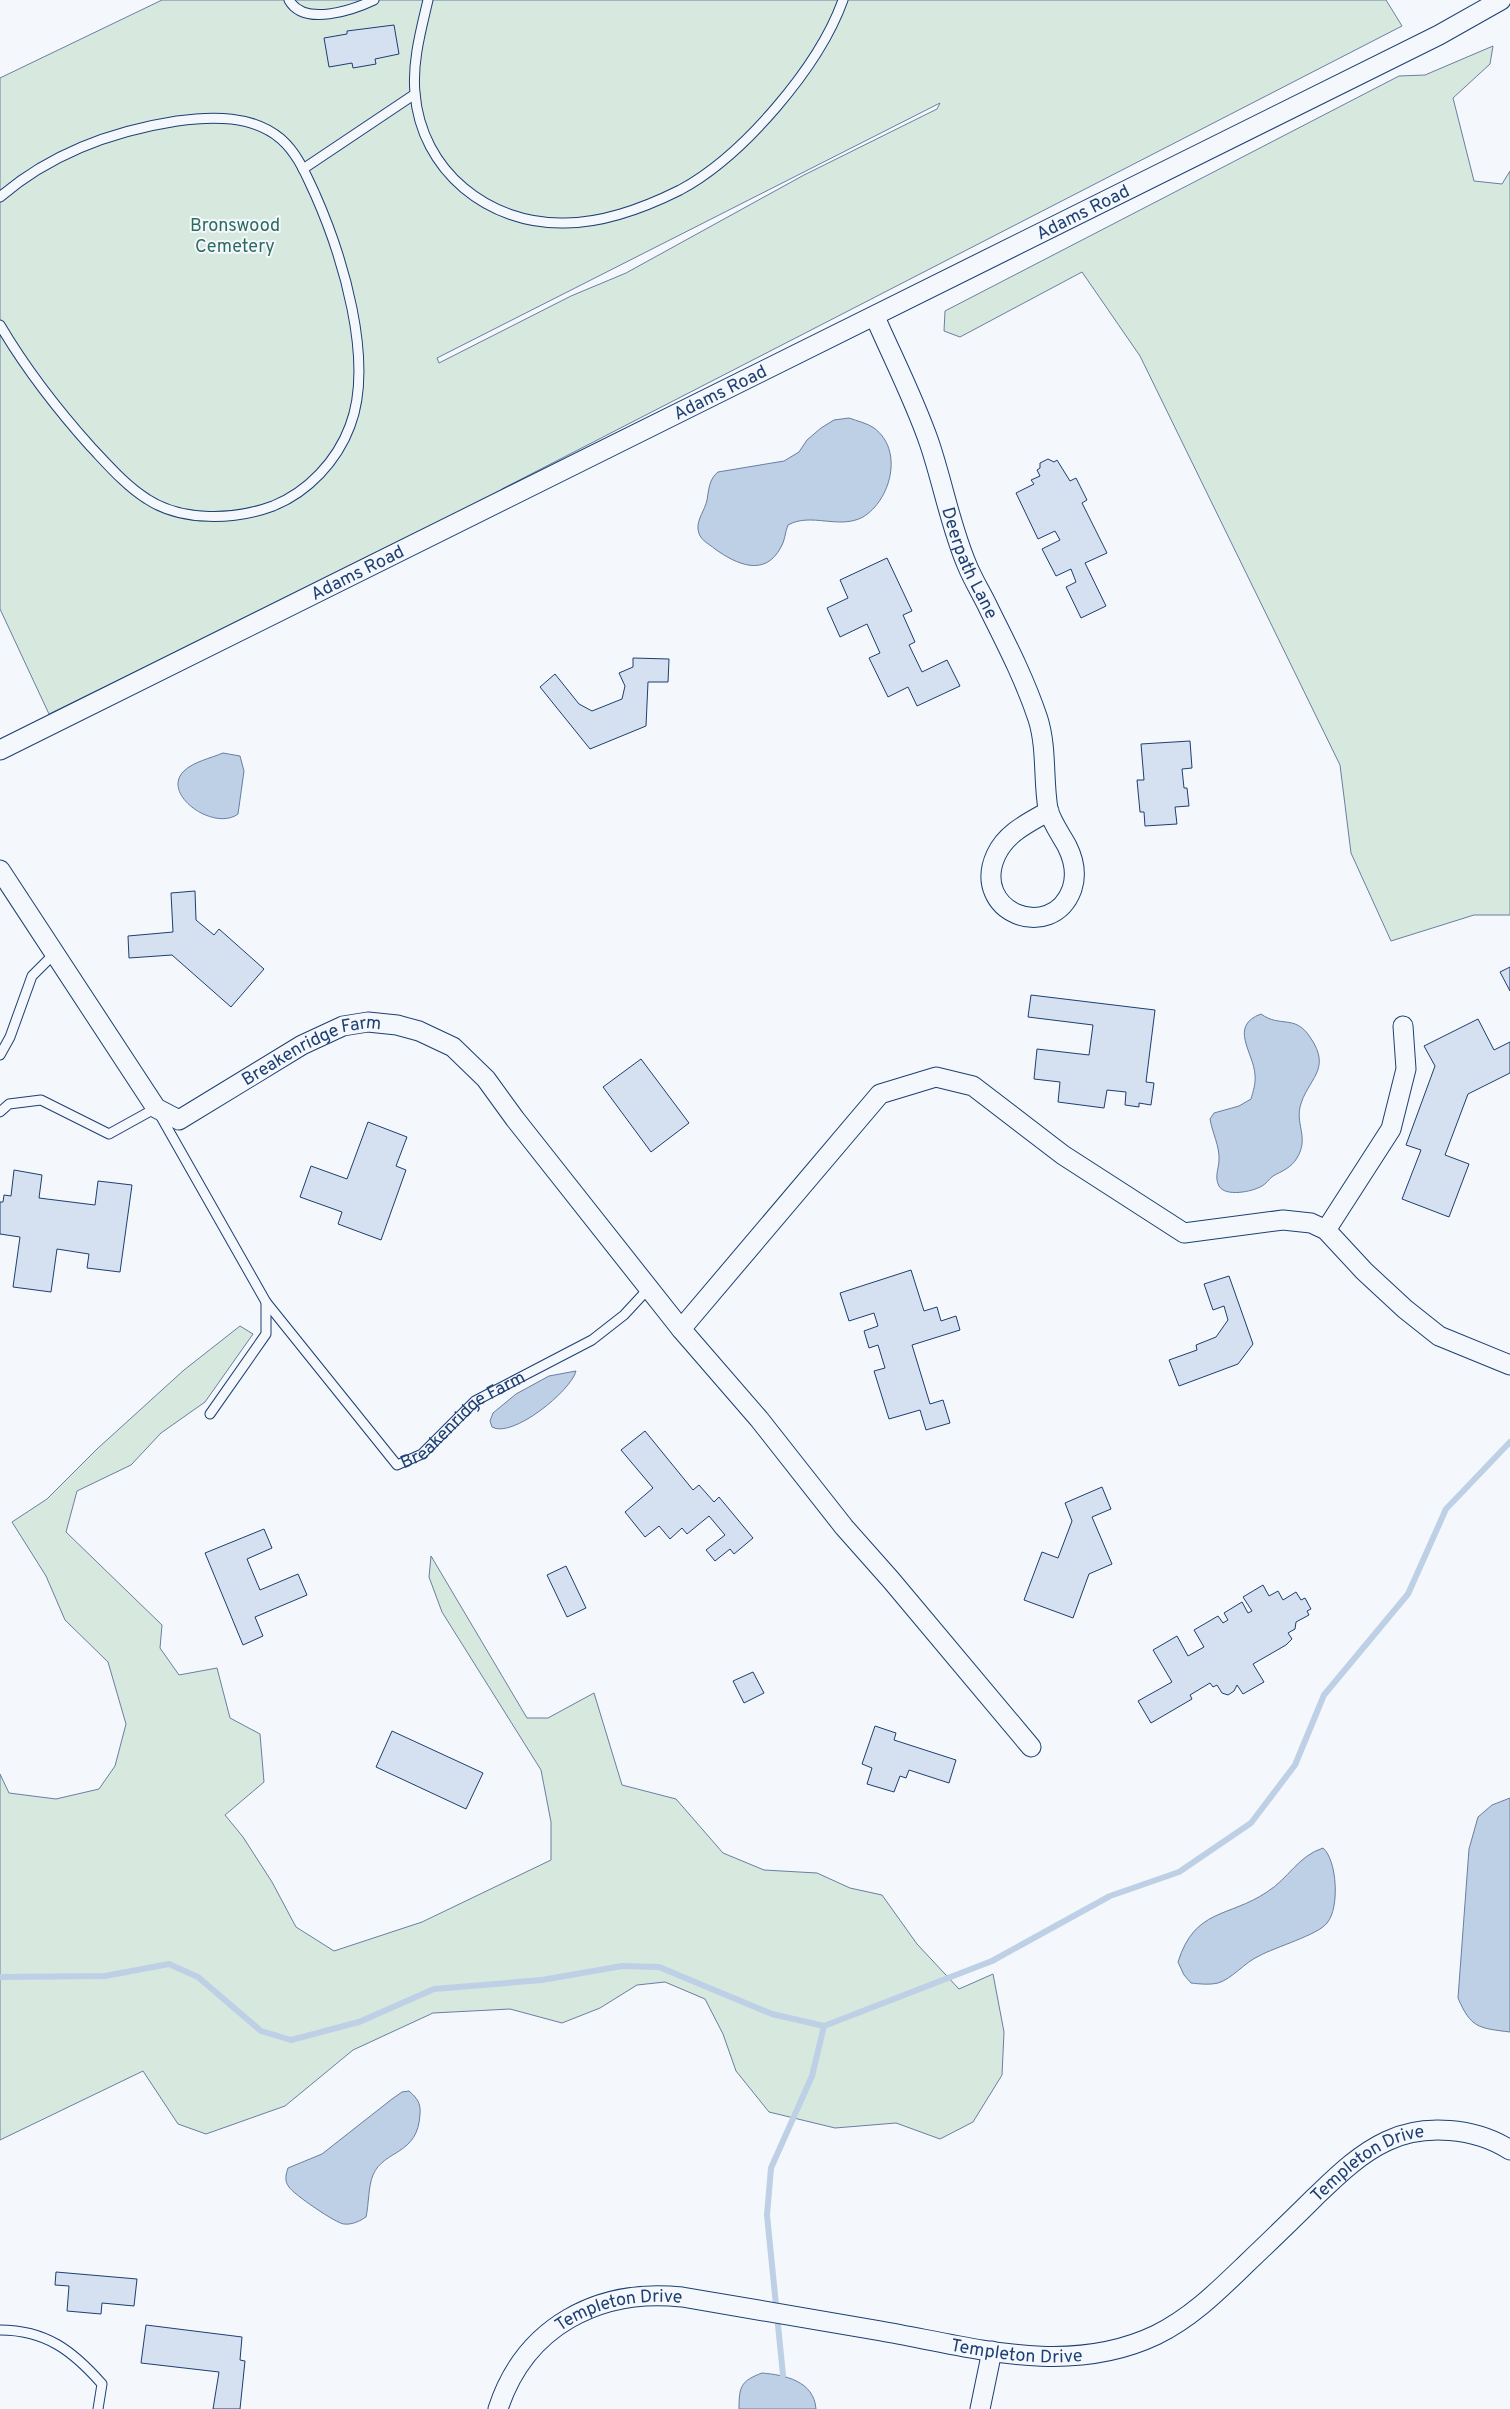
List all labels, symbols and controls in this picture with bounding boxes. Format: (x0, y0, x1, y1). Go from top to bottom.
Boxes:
street label: Adams Road (1033, 180, 1134, 246)
park label: Bronswood Cemetery (190, 215, 280, 259)
street label: Adams Road (670, 361, 771, 426)
street label: Deerpath Lane (935, 505, 1002, 623)
street label: Adams Road (307, 541, 409, 607)
street label: Breakenridge Farm (238, 1012, 382, 1092)
street label: Breakenridge Farm (397, 1367, 530, 1475)
street label: Templeton Drive (1307, 2121, 1426, 2208)
street label: Templeton Drive (551, 2286, 683, 2337)
street label: Templeton Drive (949, 2335, 1084, 2369)

